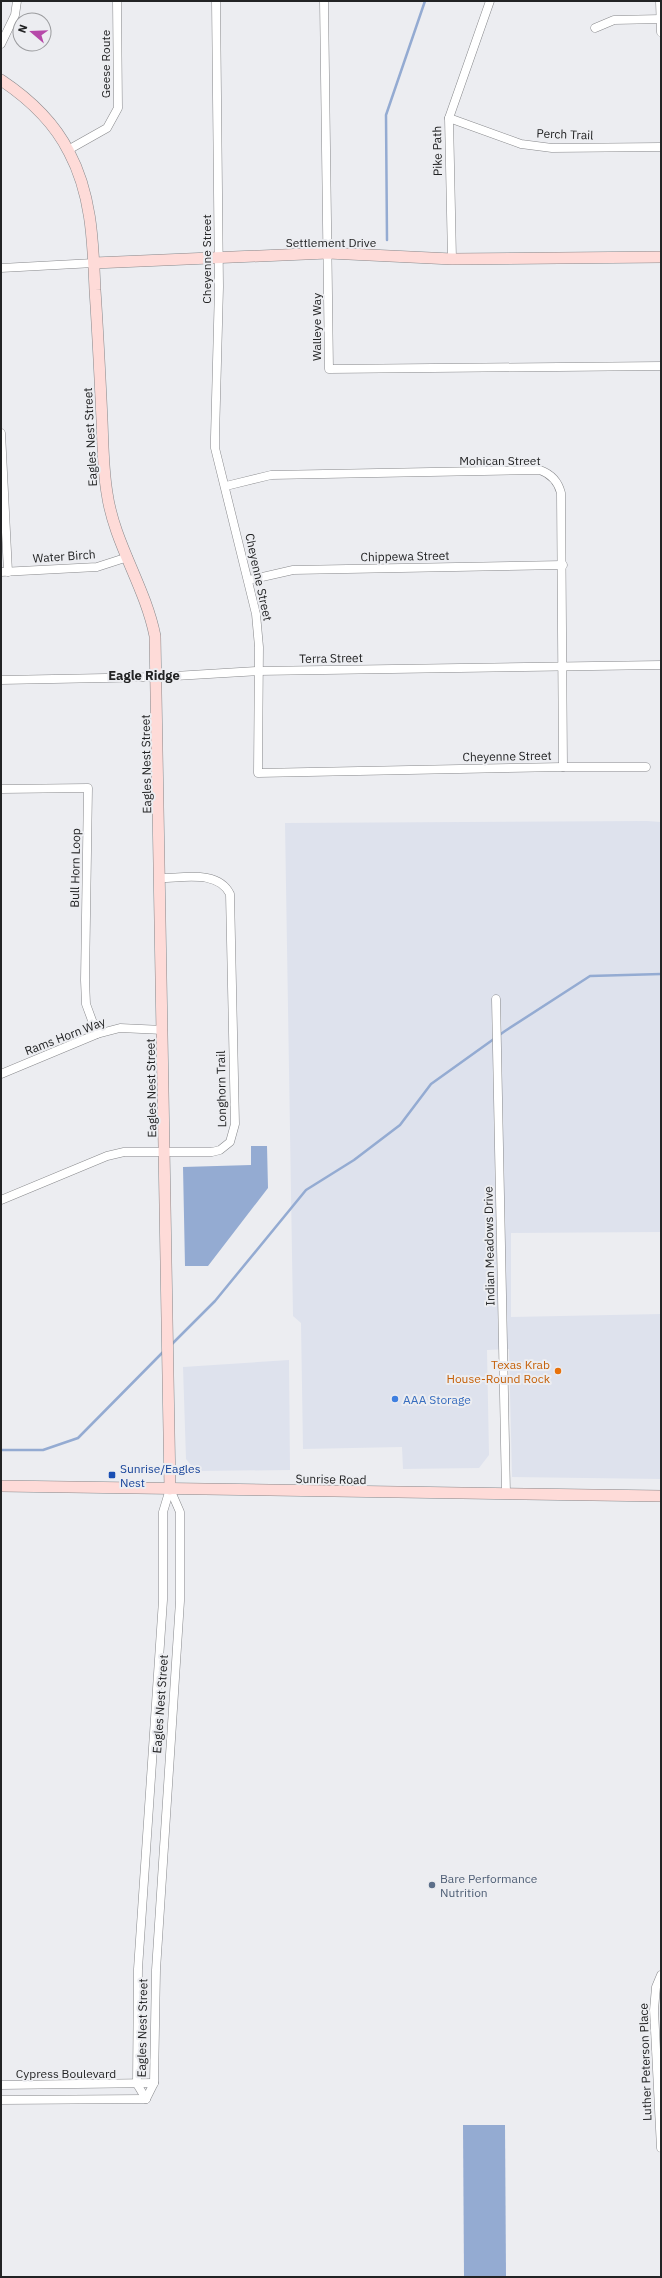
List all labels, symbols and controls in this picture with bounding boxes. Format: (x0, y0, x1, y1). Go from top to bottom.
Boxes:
north arrow (12, 12, 52, 52)
text: N (15, 23, 30, 35)
street label: Geese Route (98, 29, 113, 98)
street label: Pike Path (429, 126, 445, 176)
street label: Perch Trail (536, 126, 594, 142)
street label: Cheyenne Street (199, 214, 214, 304)
street label: Settlement Drive (286, 235, 377, 250)
street label: Walleye Way (309, 293, 324, 361)
street label: Eagles Nest Street (80, 387, 100, 487)
street label: Mohican Street (459, 453, 541, 468)
street label: Cheyenne Street (242, 532, 276, 622)
street label: Water Birch (32, 546, 96, 566)
street label: Chippewa Street (360, 548, 450, 564)
street label: Terra Street (299, 650, 363, 666)
district label: Eagle Ridge (108, 667, 180, 684)
street label: Eagles Nest Street (138, 714, 154, 814)
street label: Cheyenne Street (462, 748, 552, 764)
street label: Bull Horn Loop (67, 828, 83, 908)
street label: Rams Horn Way (22, 1014, 108, 1058)
street label: Eagles Nest Street (143, 1038, 159, 1138)
street label: Longhorn Trail (213, 1051, 229, 1127)
street label: Indian Meadows Drive (480, 1186, 498, 1306)
place label: Texas Krab House-Round Rock (446, 1357, 551, 1386)
marker: Texas Krab House-Round Rock (553, 1366, 563, 1376)
place label: AAA Storage (403, 1392, 471, 1407)
marker: AAA Storage (390, 1394, 400, 1404)
place label: Sunrise/Eagles Nest (120, 1461, 201, 1490)
marker: Sunrise/Eagles Nest (107, 1470, 117, 1480)
street label: Sunrise Road (295, 1471, 367, 1487)
street label: Eagles Nest Street (149, 1654, 171, 1754)
place label: Bare Performance Nutrition (440, 1871, 538, 1900)
marker: Bare Performance Nutrition (427, 1880, 437, 1890)
street label: Eagles Nest Street (134, 1978, 150, 2078)
street label: Luther Peterson Place (635, 2002, 655, 2121)
street label: Cypress Boulevard (16, 2066, 116, 2081)

